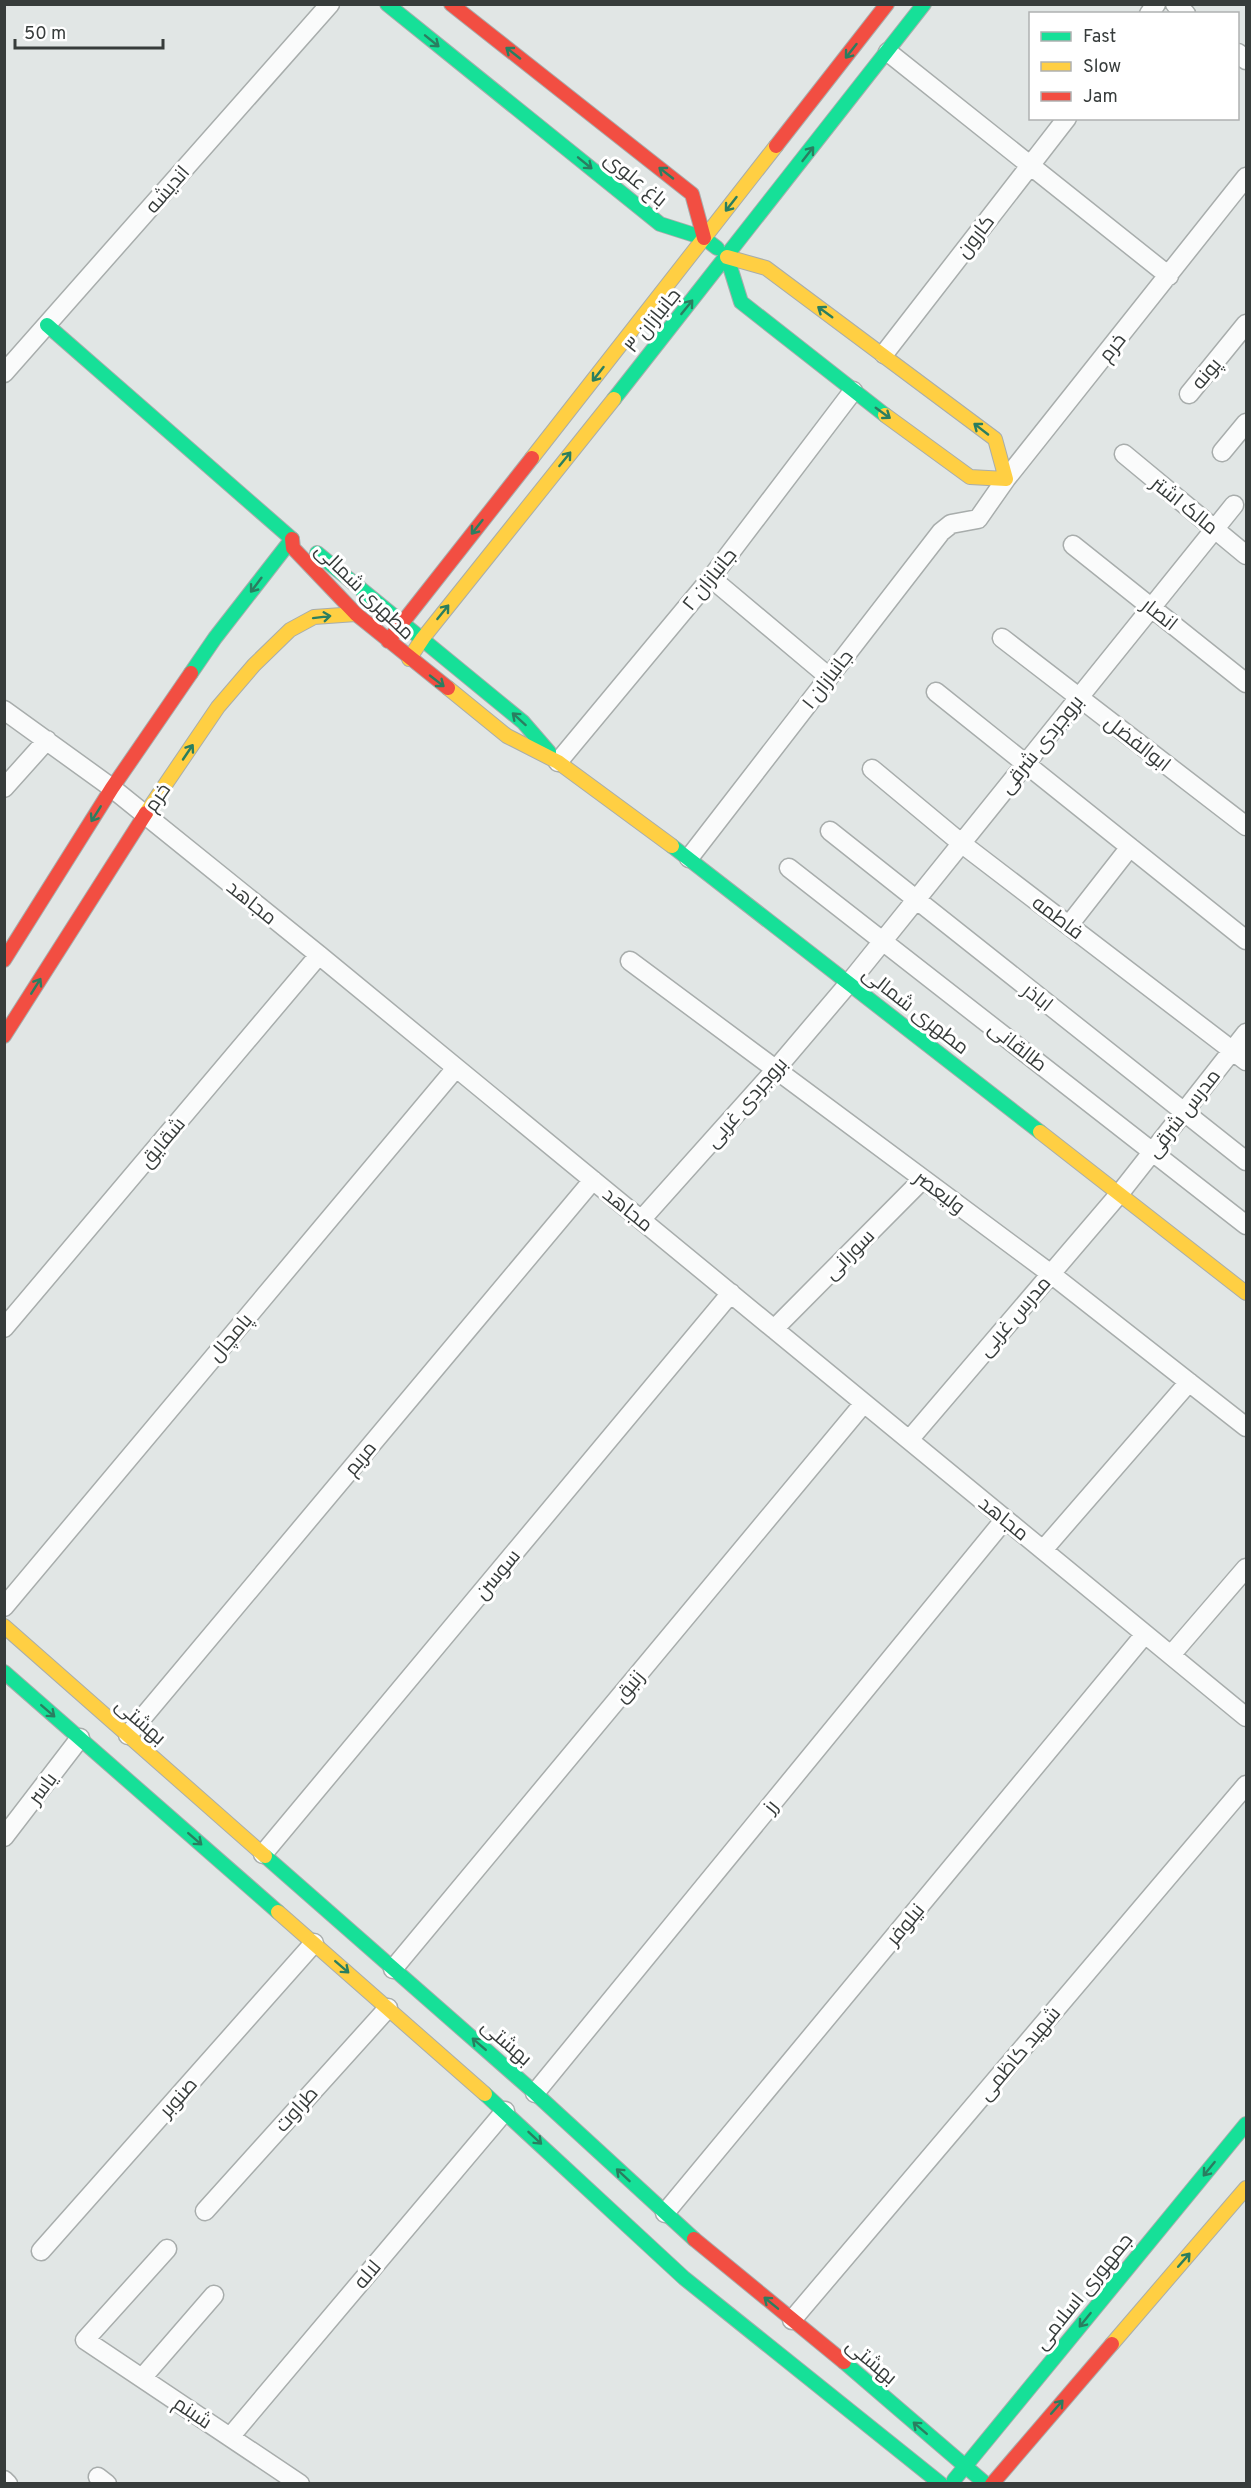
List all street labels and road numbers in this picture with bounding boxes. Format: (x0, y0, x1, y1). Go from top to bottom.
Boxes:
street label: باغ علوی (598, 147, 672, 214)
street label: اندیشه (140, 161, 197, 220)
street label: کارون (952, 210, 1002, 264)
street label: جانبازان ۳ (619, 283, 688, 359)
street label: خرم (1094, 329, 1133, 368)
street label: پونه (1187, 352, 1229, 396)
street label: مالک اشتر (1144, 471, 1223, 542)
street label: مطهری شمالی (308, 538, 419, 647)
street label: جانبازان ۲ (677, 544, 744, 617)
street label: انصار (1135, 593, 1182, 638)
street label: جانبازان ۱ (797, 645, 860, 715)
street label: بروجردی شرقی (995, 691, 1090, 800)
street label: ابوالفضل (1098, 711, 1175, 779)
street label: خرم (139, 779, 178, 818)
street label: مجاهد (220, 875, 281, 932)
street label: فاطمه (1026, 891, 1088, 946)
street label: مطهری شمالی (856, 962, 974, 1061)
street label: اباذر (1016, 978, 1057, 1019)
street label: طالقانی (982, 1016, 1052, 1079)
street label: بروجردی غربی (701, 1052, 794, 1154)
street label: مدرس شرقی (1142, 1065, 1227, 1164)
street label: شقایق (135, 1113, 192, 1174)
street label: ولیعصر (907, 1165, 970, 1221)
street label: مجاهد (596, 1182, 657, 1239)
street label: سورانی (819, 1224, 881, 1286)
street label: مدرس غربی (973, 1272, 1058, 1363)
street label: پامچال (204, 1308, 260, 1368)
street label: مریم (340, 1437, 384, 1482)
street label: مجاهد (972, 1491, 1033, 1548)
street label: سوسن (470, 1545, 527, 1606)
street label: زنبق (610, 1666, 652, 1709)
street label: بهشتی (109, 1693, 171, 1752)
street label: یاسر (23, 1768, 64, 1811)
street label: رز (758, 1795, 785, 1820)
street label: نیلوفر (881, 1899, 932, 1952)
street label: شهید کاظمی (973, 2002, 1068, 2107)
street label: بهشتی (475, 2014, 537, 2073)
street label: صنوبر (154, 2073, 204, 2125)
street label: طراوت (270, 2082, 325, 2139)
street label: جمهوری اسلامی (1029, 2228, 1140, 2356)
street label: لاله (349, 2255, 388, 2295)
street label: بهشتی (840, 2334, 902, 2392)
street label: شبنم (167, 2391, 216, 2436)

